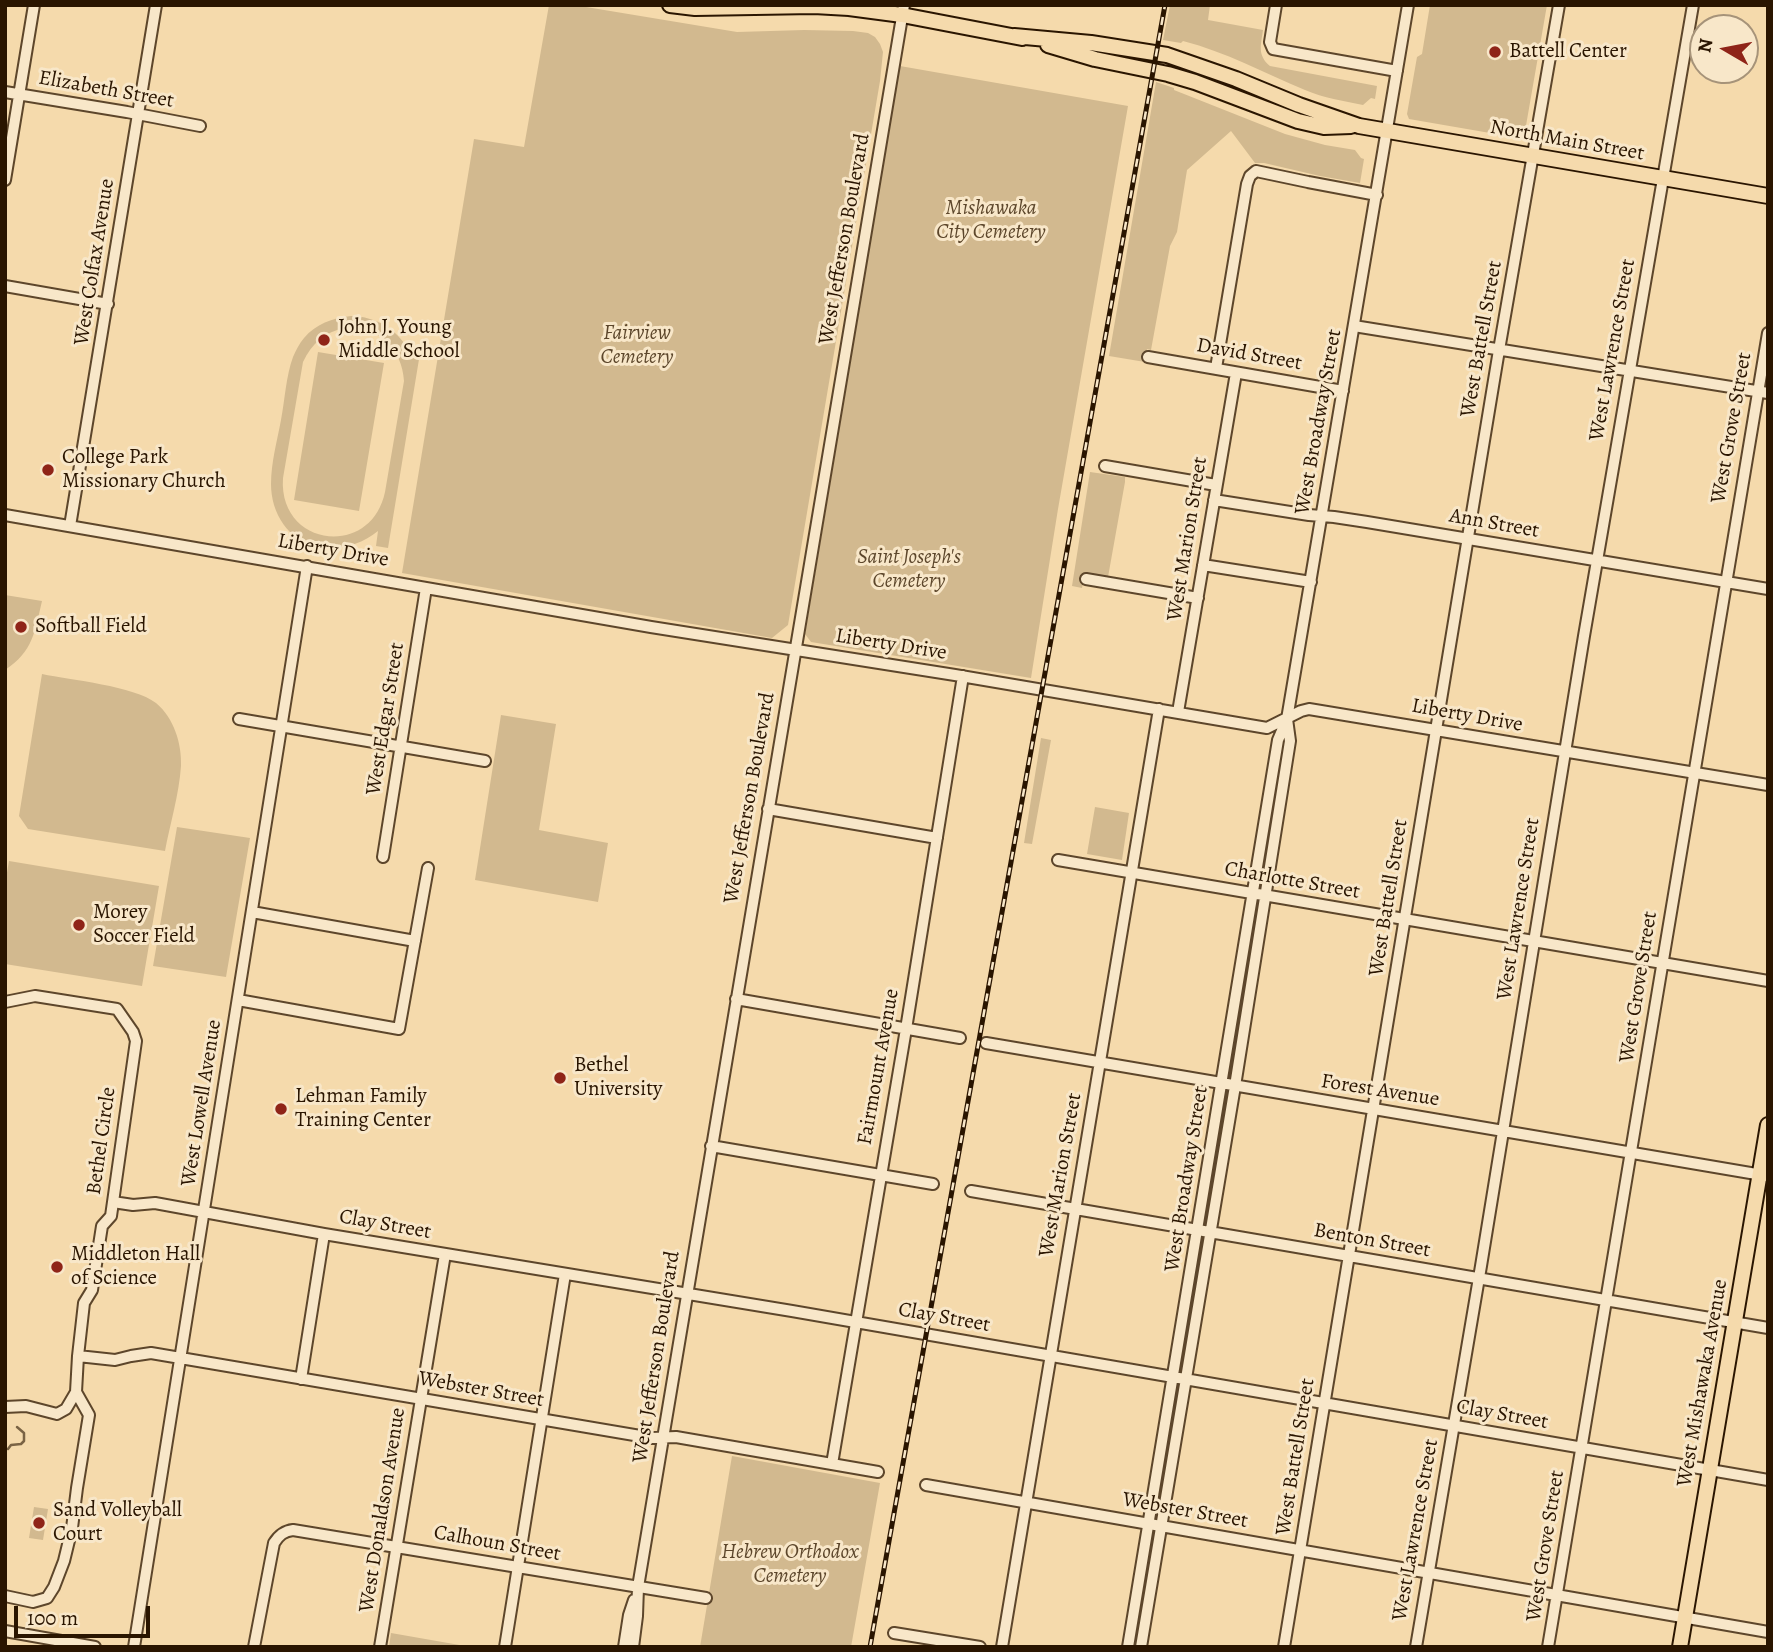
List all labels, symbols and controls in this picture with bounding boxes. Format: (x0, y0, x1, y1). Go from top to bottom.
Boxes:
north arrow (1689, 14, 1759, 84)
text: N (1691, 37, 1719, 55)
place label: Battell Center (1509, 39, 1627, 65)
marker: Battell Center (1487, 44, 1503, 60)
street label: Elizabeth Street (36, 66, 176, 114)
street label: North Main Street (1488, 115, 1646, 167)
street label: West Jefferson Boulevard (814, 132, 876, 346)
street label: West Colfax Avenue (69, 177, 121, 347)
park label: Mishawaka City Cemetery (936, 196, 1046, 246)
street label: West Lawrence Street (1585, 257, 1641, 443)
street label: West Battell Street (1456, 259, 1508, 419)
place label: John J. Young Middle School (338, 315, 460, 365)
park label: Fairview Cemetery (601, 321, 673, 371)
street label: West Broadway Street (1290, 327, 1348, 517)
marker: John J. Young Middle School (316, 332, 332, 348)
street label: David Street (1194, 333, 1304, 377)
street label: West Grove Street (1706, 351, 1758, 505)
place label: College Park Missionary Church (62, 445, 226, 495)
street label: West Marion Street (1163, 455, 1213, 623)
marker: College Park Missionary Church (40, 462, 56, 478)
street label: Ann Street (1447, 504, 1541, 544)
street label: Liberty Drive (276, 529, 390, 573)
park label: Saint Joseph's Cemetery (857, 545, 961, 595)
place label: Softball Field (35, 614, 147, 640)
marker: Softball Field (13, 619, 29, 635)
street label: Liberty Drive (834, 624, 948, 666)
street label: West Edgar Street (362, 641, 410, 797)
street label: West Jefferson Boulevard (719, 691, 781, 905)
street label: Liberty Drive (1410, 694, 1524, 738)
street label: West Lawrence Street (1492, 816, 1546, 1002)
street label: West Battell Street (1364, 818, 1414, 978)
street label: Charlotte Street (1222, 857, 1362, 905)
place label: Morey Soccer Field (93, 900, 195, 950)
street label: West Grove Street (1615, 910, 1663, 1064)
marker: Morey Soccer Field (71, 917, 87, 933)
street label: Fairmount Avenue (853, 987, 905, 1147)
street label: West Lowell Avenue (176, 1018, 228, 1188)
place label: Bethel University (574, 1053, 662, 1103)
street label: Forest Avenue (1319, 1069, 1441, 1113)
marker: Bethel University (552, 1070, 568, 1086)
place label: Lehman Family Training Center (295, 1084, 431, 1134)
street label: West Broadway Street (1160, 1084, 1214, 1274)
street label: Bethel Circle (82, 1086, 122, 1196)
street label: West Marion Street (1034, 1091, 1088, 1259)
marker: Lehman Family Training Center (273, 1101, 289, 1117)
street label: Clay Street (337, 1205, 433, 1245)
street label: Benton Street (1312, 1218, 1432, 1264)
place label: Middleton Hall of Science (71, 1242, 200, 1292)
street label: West Jefferson Boulevard (628, 1249, 686, 1465)
marker: Middleton Hall of Science (49, 1259, 65, 1275)
street label: West Mishawaka Avenue (1672, 1277, 1734, 1489)
street label: Clay Street (896, 1298, 992, 1338)
street label: Webster Street (416, 1367, 546, 1413)
street label: West Battell Street (1271, 1377, 1321, 1537)
street label: Clay Street (1454, 1395, 1550, 1435)
street label: West Donaldson Avenue (354, 1406, 412, 1614)
street label: West Lawrence Street (1388, 1437, 1444, 1623)
street label: West Grove Street (1522, 1469, 1570, 1623)
street label: Webster Street (1120, 1488, 1250, 1534)
place label: Sand Volleyball Court (53, 1498, 182, 1548)
marker: Sand Volleyball Court (31, 1515, 47, 1531)
street label: Calhoun Street (432, 1520, 562, 1568)
park label: Hebrew Orthodox Cemetery (721, 1540, 859, 1590)
scale bar (18, 1592, 154, 1636)
text: 100 m (27, 1604, 78, 1632)

